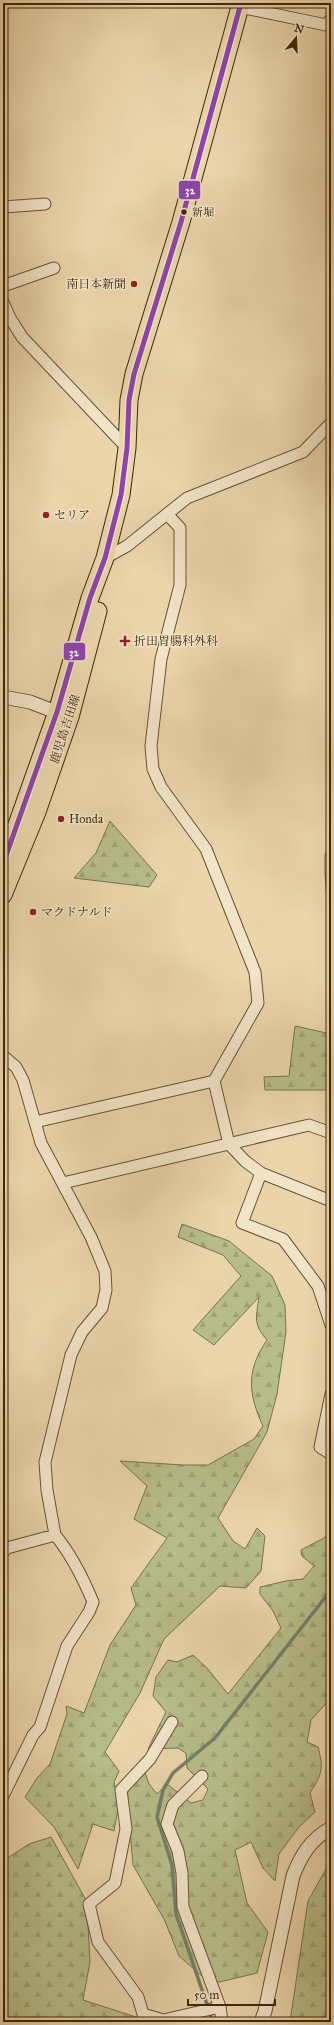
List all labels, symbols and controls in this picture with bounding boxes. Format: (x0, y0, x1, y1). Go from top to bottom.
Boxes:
north arrow (276, 18, 316, 58)
text: N (293, 21, 306, 37)
line badge: 32 (178, 180, 201, 200)
text: 32 (185, 184, 195, 198)
place label: 新堀 (192, 206, 214, 219)
marker: 新堀 (179, 207, 189, 217)
place label: 南日本新聞 (66, 277, 126, 291)
marker: 南日本新聞 (129, 279, 139, 289)
place label: セリア (54, 508, 90, 522)
marker: セリア (41, 510, 51, 520)
place label: 折田胃腸科外科 (134, 634, 218, 648)
marker: 折田胃腸科外科 (119, 635, 131, 647)
line badge: 32 (63, 642, 86, 661)
text: 32 (69, 646, 79, 660)
street label: 鹿児島吉田線 (47, 693, 83, 765)
place label: Honda (69, 812, 104, 826)
marker: Honda (56, 814, 66, 824)
place label: マクドナルド (41, 905, 112, 919)
marker: マクドナルド (28, 907, 38, 917)
scale bar (188, 1981, 275, 2007)
text: 50 m (194, 1988, 219, 2002)

